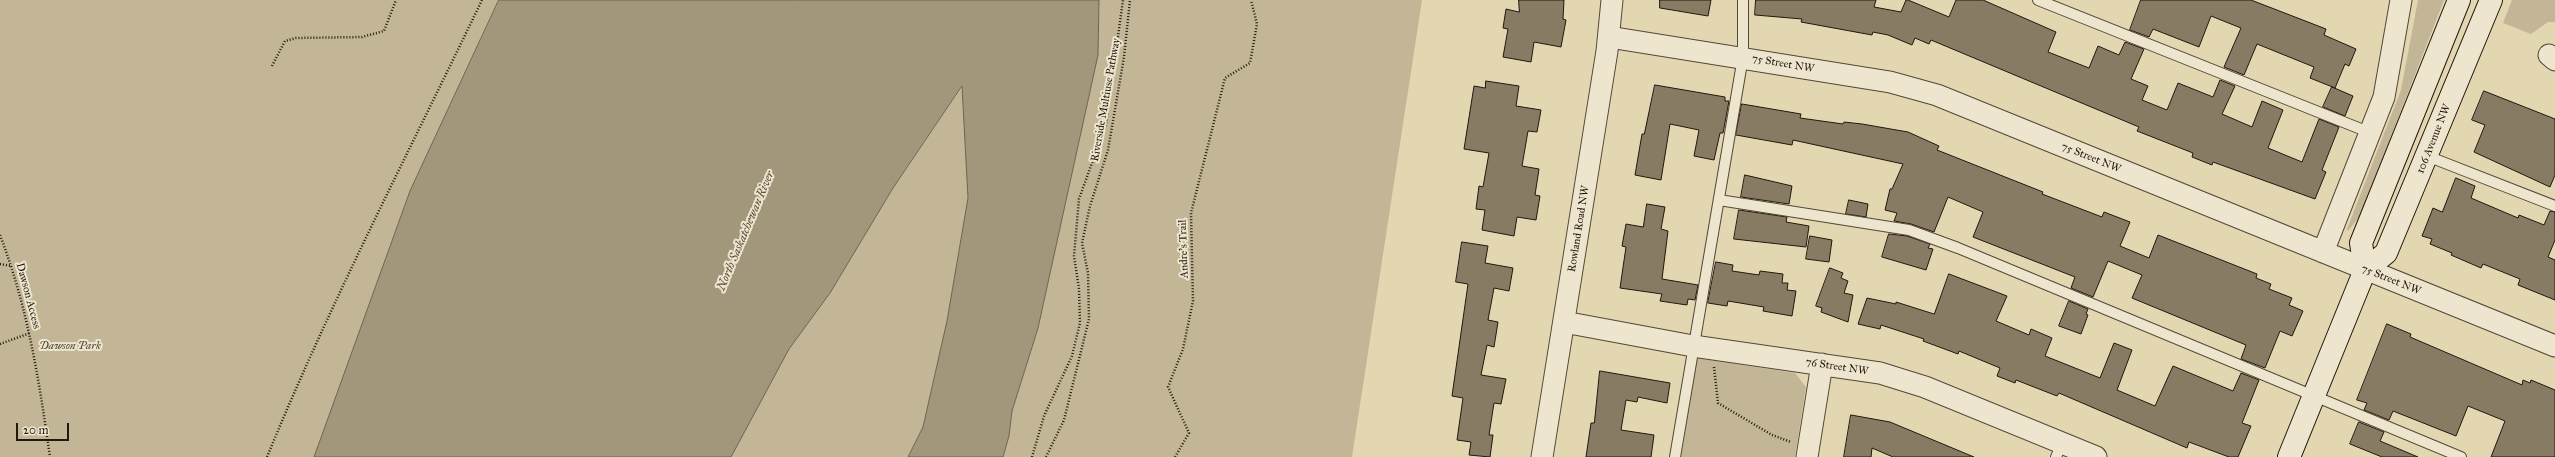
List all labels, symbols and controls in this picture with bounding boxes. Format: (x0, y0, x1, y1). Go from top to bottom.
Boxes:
street label: Riverside Multiuse Pathway (1089, 37, 1123, 163)
street label: 75 Street NW (1751, 52, 1815, 76)
street label: 106 Avenue NW (2414, 102, 2454, 176)
street label: 75 Street NW (2059, 140, 2123, 176)
water label: North Saskatchewan River (714, 169, 778, 293)
street label: Rowland Road NW (1566, 185, 1592, 273)
street label: Andre's Trail (1176, 219, 1192, 279)
street label: Dawson Access (13, 262, 43, 330)
street label: 75 Street NW (2359, 262, 2423, 298)
park label: Dawson Park (39, 339, 101, 353)
street label: 76 Street NW (1805, 356, 1869, 378)
scale bar (18, 415, 71, 441)
text: 20 m (23, 423, 49, 437)

